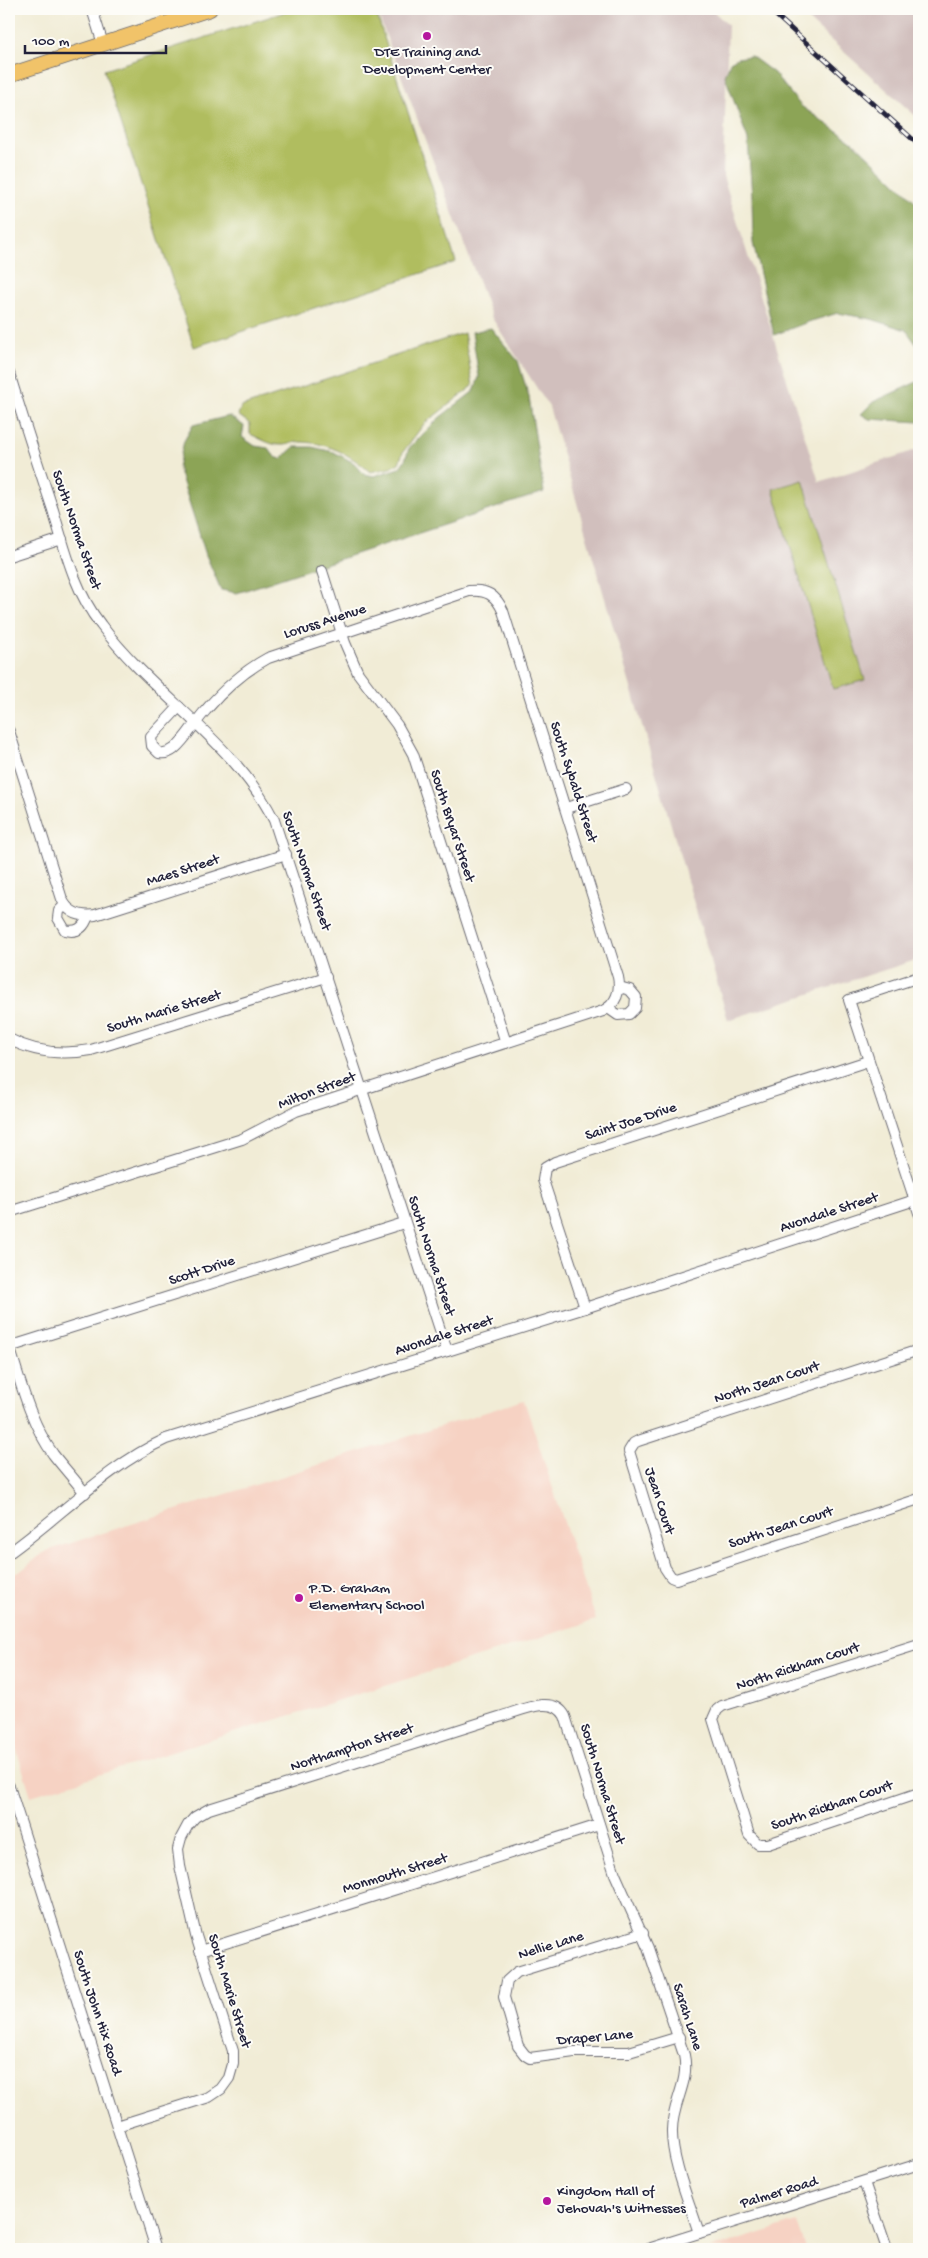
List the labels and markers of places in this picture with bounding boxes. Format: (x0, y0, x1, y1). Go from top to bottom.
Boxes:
marker: DTE Training and Development Center (421, 30, 433, 42)
place label: DTE Training and Development Center (362, 44, 493, 79)
place label: P.D. Graham Elementary School (308, 1580, 425, 1615)
marker: P.D. Graham Elementary School (293, 1592, 305, 1604)
place label: Kingdom Hall of Jehovah's Witnesses (557, 2183, 686, 2218)
marker: Kingdom Hall of Jehovah's Witnesses (541, 2195, 553, 2207)

